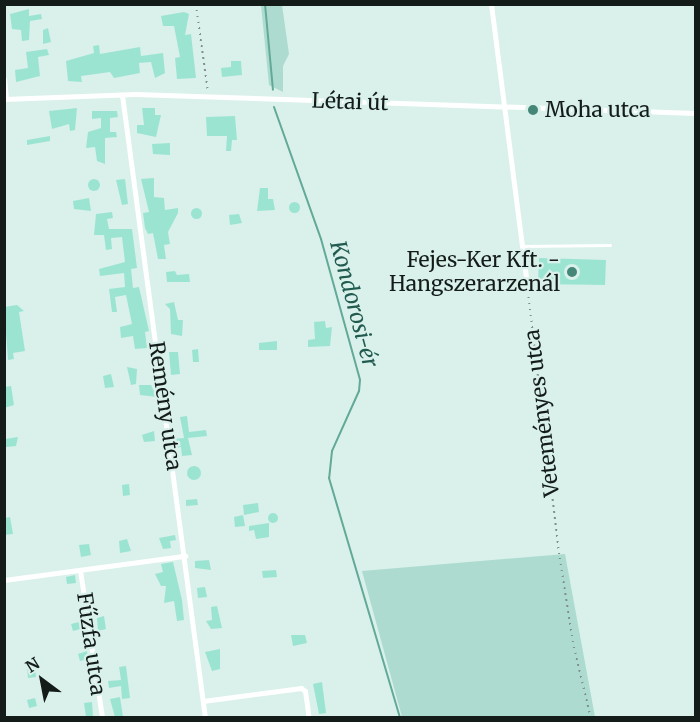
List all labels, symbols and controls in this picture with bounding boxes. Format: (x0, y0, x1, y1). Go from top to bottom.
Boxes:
street label: Létai út (311, 88, 389, 116)
place label: Moha utca (545, 97, 650, 123)
marker: Moha utca (526, 103, 540, 117)
water label: Kondorosi-ér (324, 238, 384, 370)
place label: Fejes-Ker Kft. - Hangszerarzenál (389, 247, 560, 297)
marker: Fejes-Ker Kft. - Hangszerarzenál (565, 265, 579, 279)
street label: Veteményes utca (519, 328, 565, 498)
street label: Remény utca (143, 340, 187, 472)
street label: Fűzfa utca (71, 591, 111, 697)
north arrow (12, 650, 72, 710)
text: N (22, 653, 43, 677)

